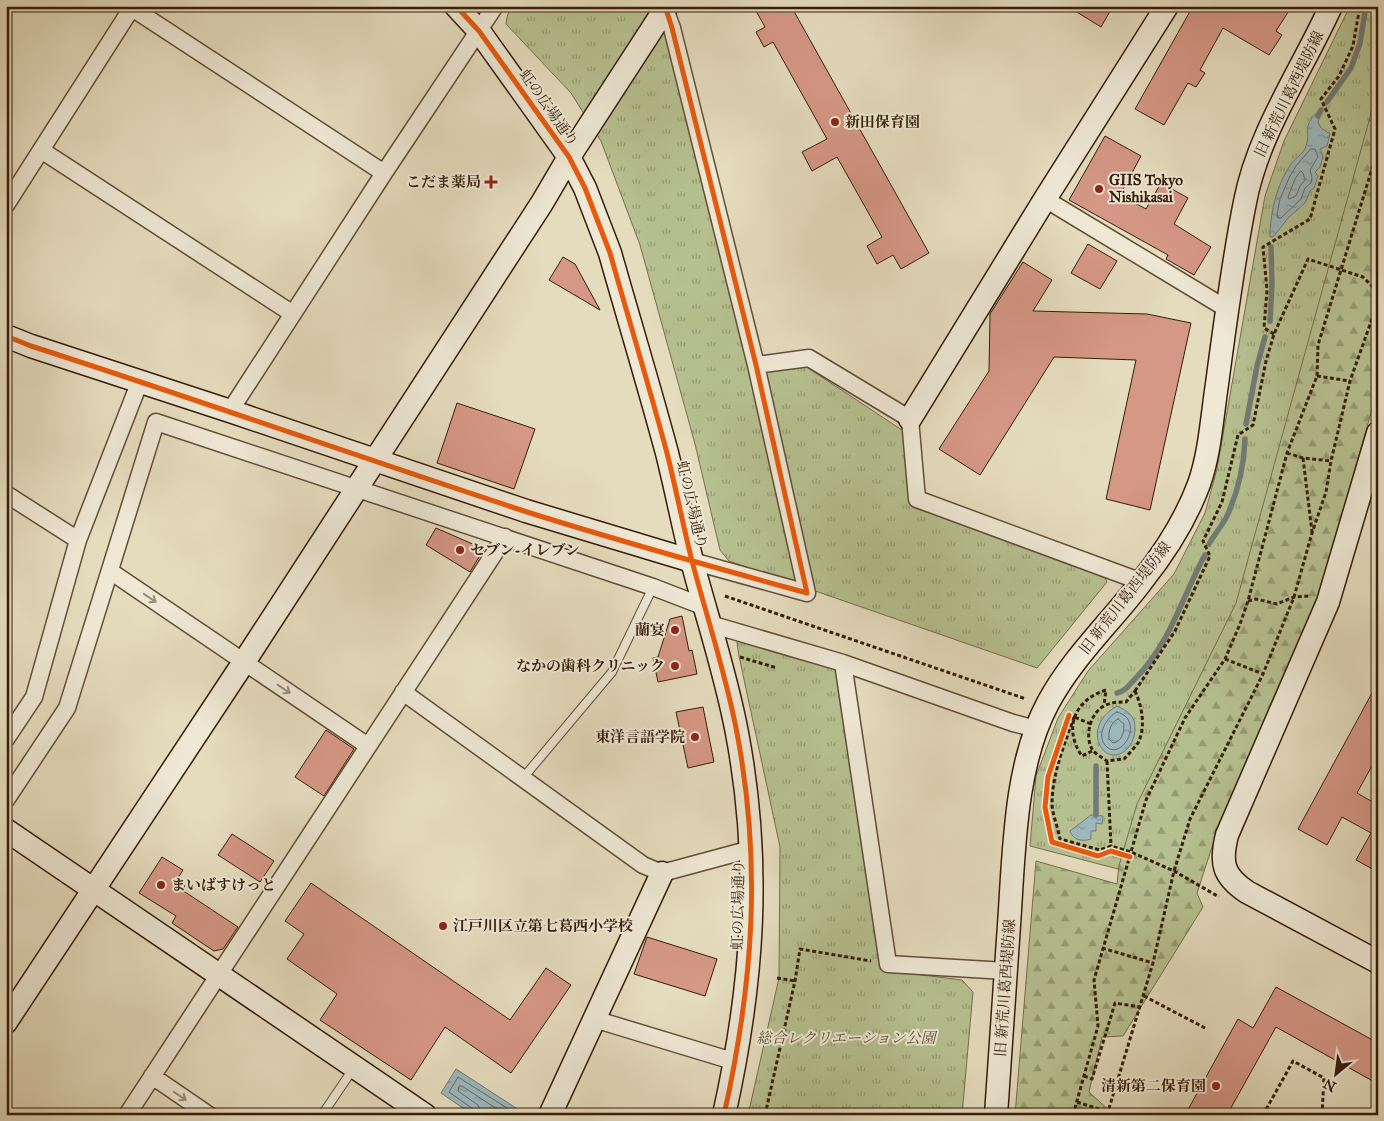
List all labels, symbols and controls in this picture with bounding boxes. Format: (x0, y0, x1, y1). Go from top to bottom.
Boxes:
street label: 旧 新荒川葛西堤防線 (1251, 28, 1327, 160)
street label: 虹の広場通り (516, 66, 582, 150)
place label: 新田保育園 (845, 113, 920, 131)
marker: 新田保育園 (829, 116, 841, 128)
place label: GIIS Tokyo Nishikasai (1109, 171, 1183, 206)
place label: こだま薬局 (406, 173, 481, 191)
marker: こだま薬局 (485, 176, 497, 188)
marker: GIIS Tokyo Nishikasai (1093, 183, 1105, 195)
street label: 虹の広場通り (673, 459, 711, 551)
street label: 旧 新荒川葛西堤防線 (1075, 538, 1175, 658)
place label: セブン-イレブン (470, 541, 580, 559)
marker: セブン-イレブン (454, 544, 466, 556)
one-way arrow (143, 593, 157, 604)
place label: 蘭宴 (635, 621, 665, 639)
marker: 蘭宴 (669, 624, 681, 636)
place label: なかの歯科クリニック (516, 657, 665, 675)
marker: なかの歯科クリニック (669, 660, 681, 672)
one-way arrow (277, 684, 291, 694)
place label: 東洋言語学院 (595, 728, 685, 746)
marker: 東洋言語学院 (689, 731, 701, 743)
street label: 虹の広場通り (728, 860, 748, 950)
place label: まいばすけっと (171, 876, 276, 894)
marker: まいばすけっと (155, 879, 167, 891)
place label: 江戸川区立第七葛西小学校 (453, 917, 633, 935)
street label: 旧 新荒川葛西堤防線 (991, 918, 1019, 1058)
marker: 江戸川区立第七葛西小学校 (437, 920, 449, 932)
park label: 総合レクリエーション公園 (757, 1029, 938, 1047)
north arrow (1312, 1048, 1362, 1098)
text: N (1321, 1075, 1339, 1095)
place label: 清新第二保育園 (1101, 1077, 1206, 1095)
marker: 清新第二保育園 (1210, 1080, 1222, 1092)
one-way arrow (173, 1090, 187, 1101)

